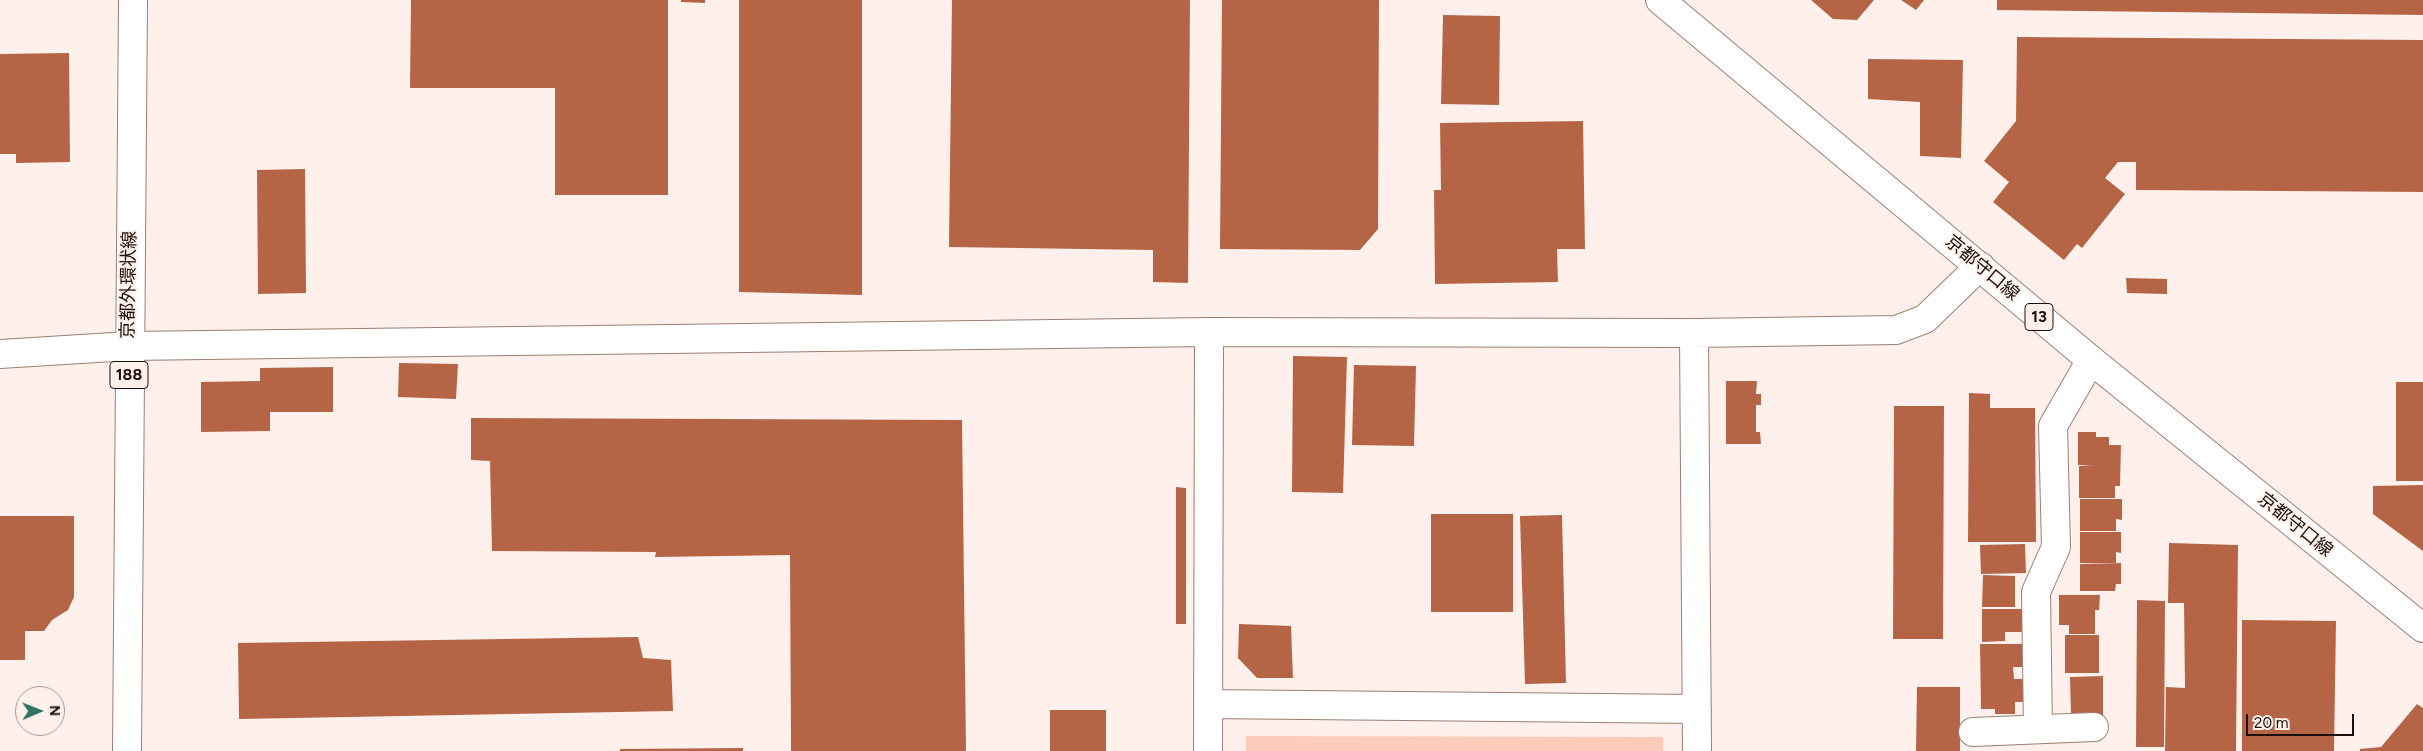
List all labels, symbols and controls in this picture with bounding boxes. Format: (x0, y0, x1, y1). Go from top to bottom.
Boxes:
street label: 京都外環状線 (117, 231, 141, 339)
street label: 京都守口線 (1941, 231, 2023, 305)
road number: 13 (2025, 304, 2053, 330)
road number: 188 (110, 362, 148, 388)
street label: 京都守口線 (2253, 488, 2337, 562)
north arrow (15, 686, 65, 736)
scale bar (2248, 704, 2356, 736)
text: N (46, 705, 63, 716)
text: 20 m (2254, 714, 2288, 732)

